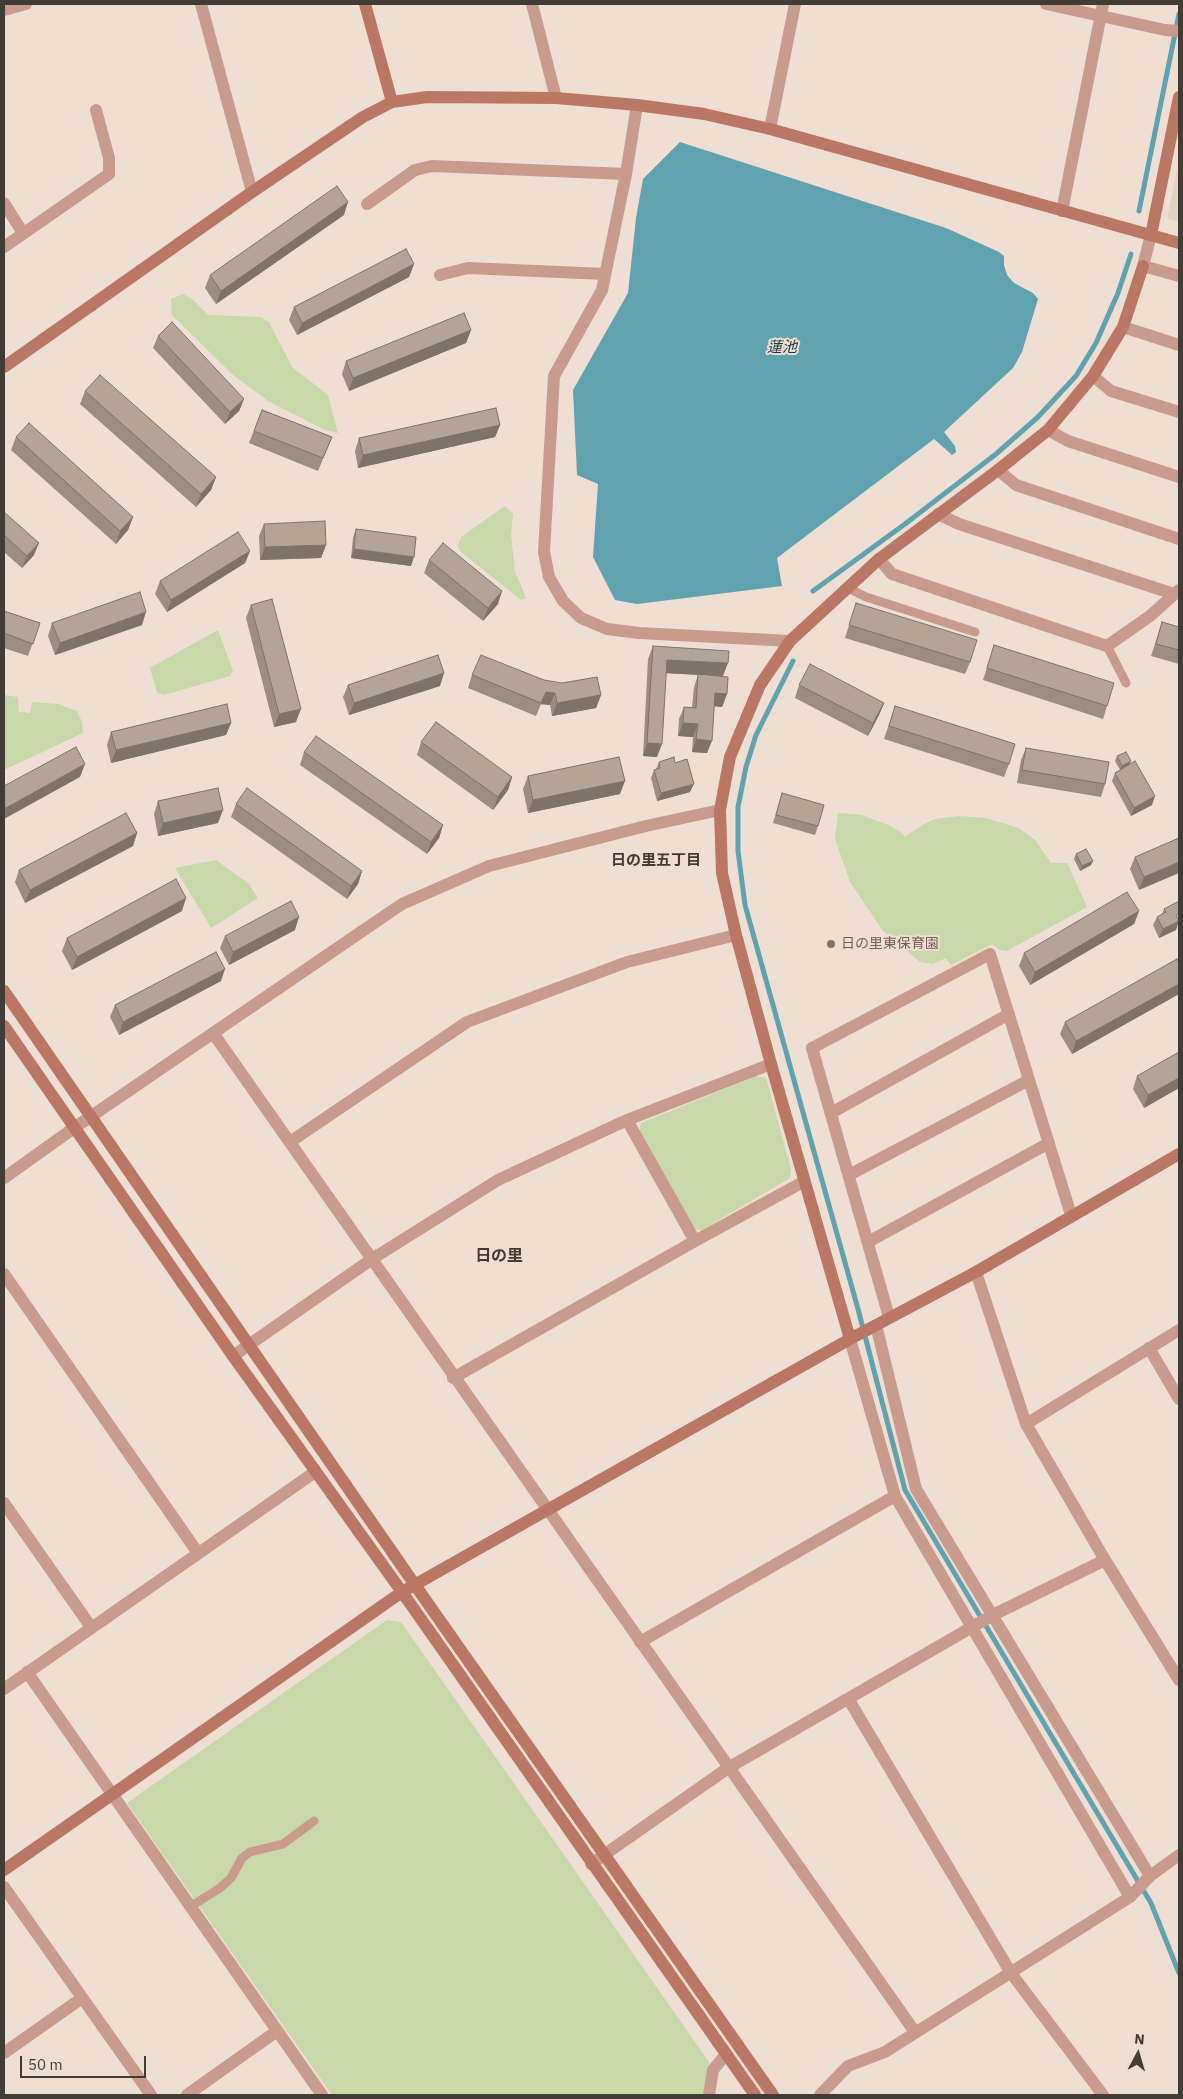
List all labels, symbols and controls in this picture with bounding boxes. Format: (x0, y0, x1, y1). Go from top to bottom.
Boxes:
water label: 蓮池 (767, 339, 797, 357)
district label: 日の里五丁目 (611, 852, 701, 870)
place label: 日の里東保育園 (841, 936, 939, 952)
marker: 日の里東保育園 (825, 938, 837, 950)
district label: 日の里 (475, 1246, 523, 1266)
north arrow (1113, 2029, 1163, 2079)
text: N (1134, 2030, 1146, 2049)
scale bar (22, 2046, 149, 2078)
text: 50 m (28, 2055, 63, 2074)

